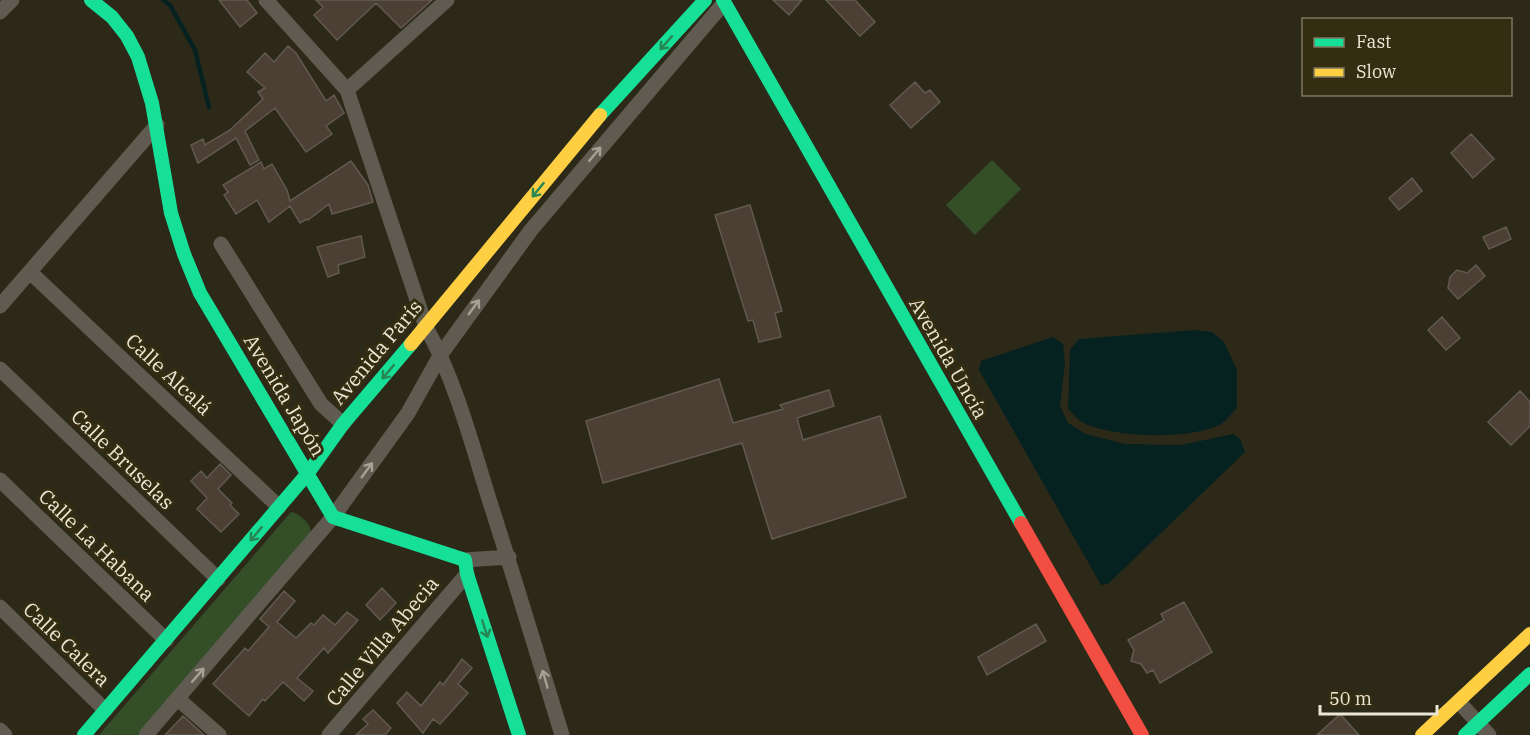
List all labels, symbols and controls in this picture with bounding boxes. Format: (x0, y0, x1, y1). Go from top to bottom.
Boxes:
legend (1302, 18, 1512, 96)
text: Fast (1356, 30, 1391, 53)
one-way arrow (659, 36, 673, 51)
text: Slow (1356, 60, 1396, 83)
one-way arrow (588, 147, 602, 162)
one-way arrow (531, 182, 544, 198)
street label: Avenida Uncía (903, 292, 995, 424)
street label: Avenida París (324, 294, 428, 410)
one-way arrow (468, 300, 481, 316)
street label: Calle Alcalá (120, 327, 218, 421)
street label: Avenida Japón (238, 329, 332, 461)
one-way arrow (381, 364, 395, 379)
street label: Calle Bruselas (66, 403, 180, 515)
one-way arrow (361, 462, 373, 478)
street label: Calle La Habana (33, 483, 161, 607)
one-way arrow (249, 526, 263, 541)
street label: Calle Villa Abecia (320, 570, 444, 712)
street label: Calle Calera (18, 596, 116, 692)
one-way arrow (480, 619, 491, 638)
one-way arrow (191, 668, 205, 683)
one-way arrow (539, 670, 550, 689)
scale bar (1320, 678, 1437, 716)
text: 50 m (1329, 687, 1372, 710)

